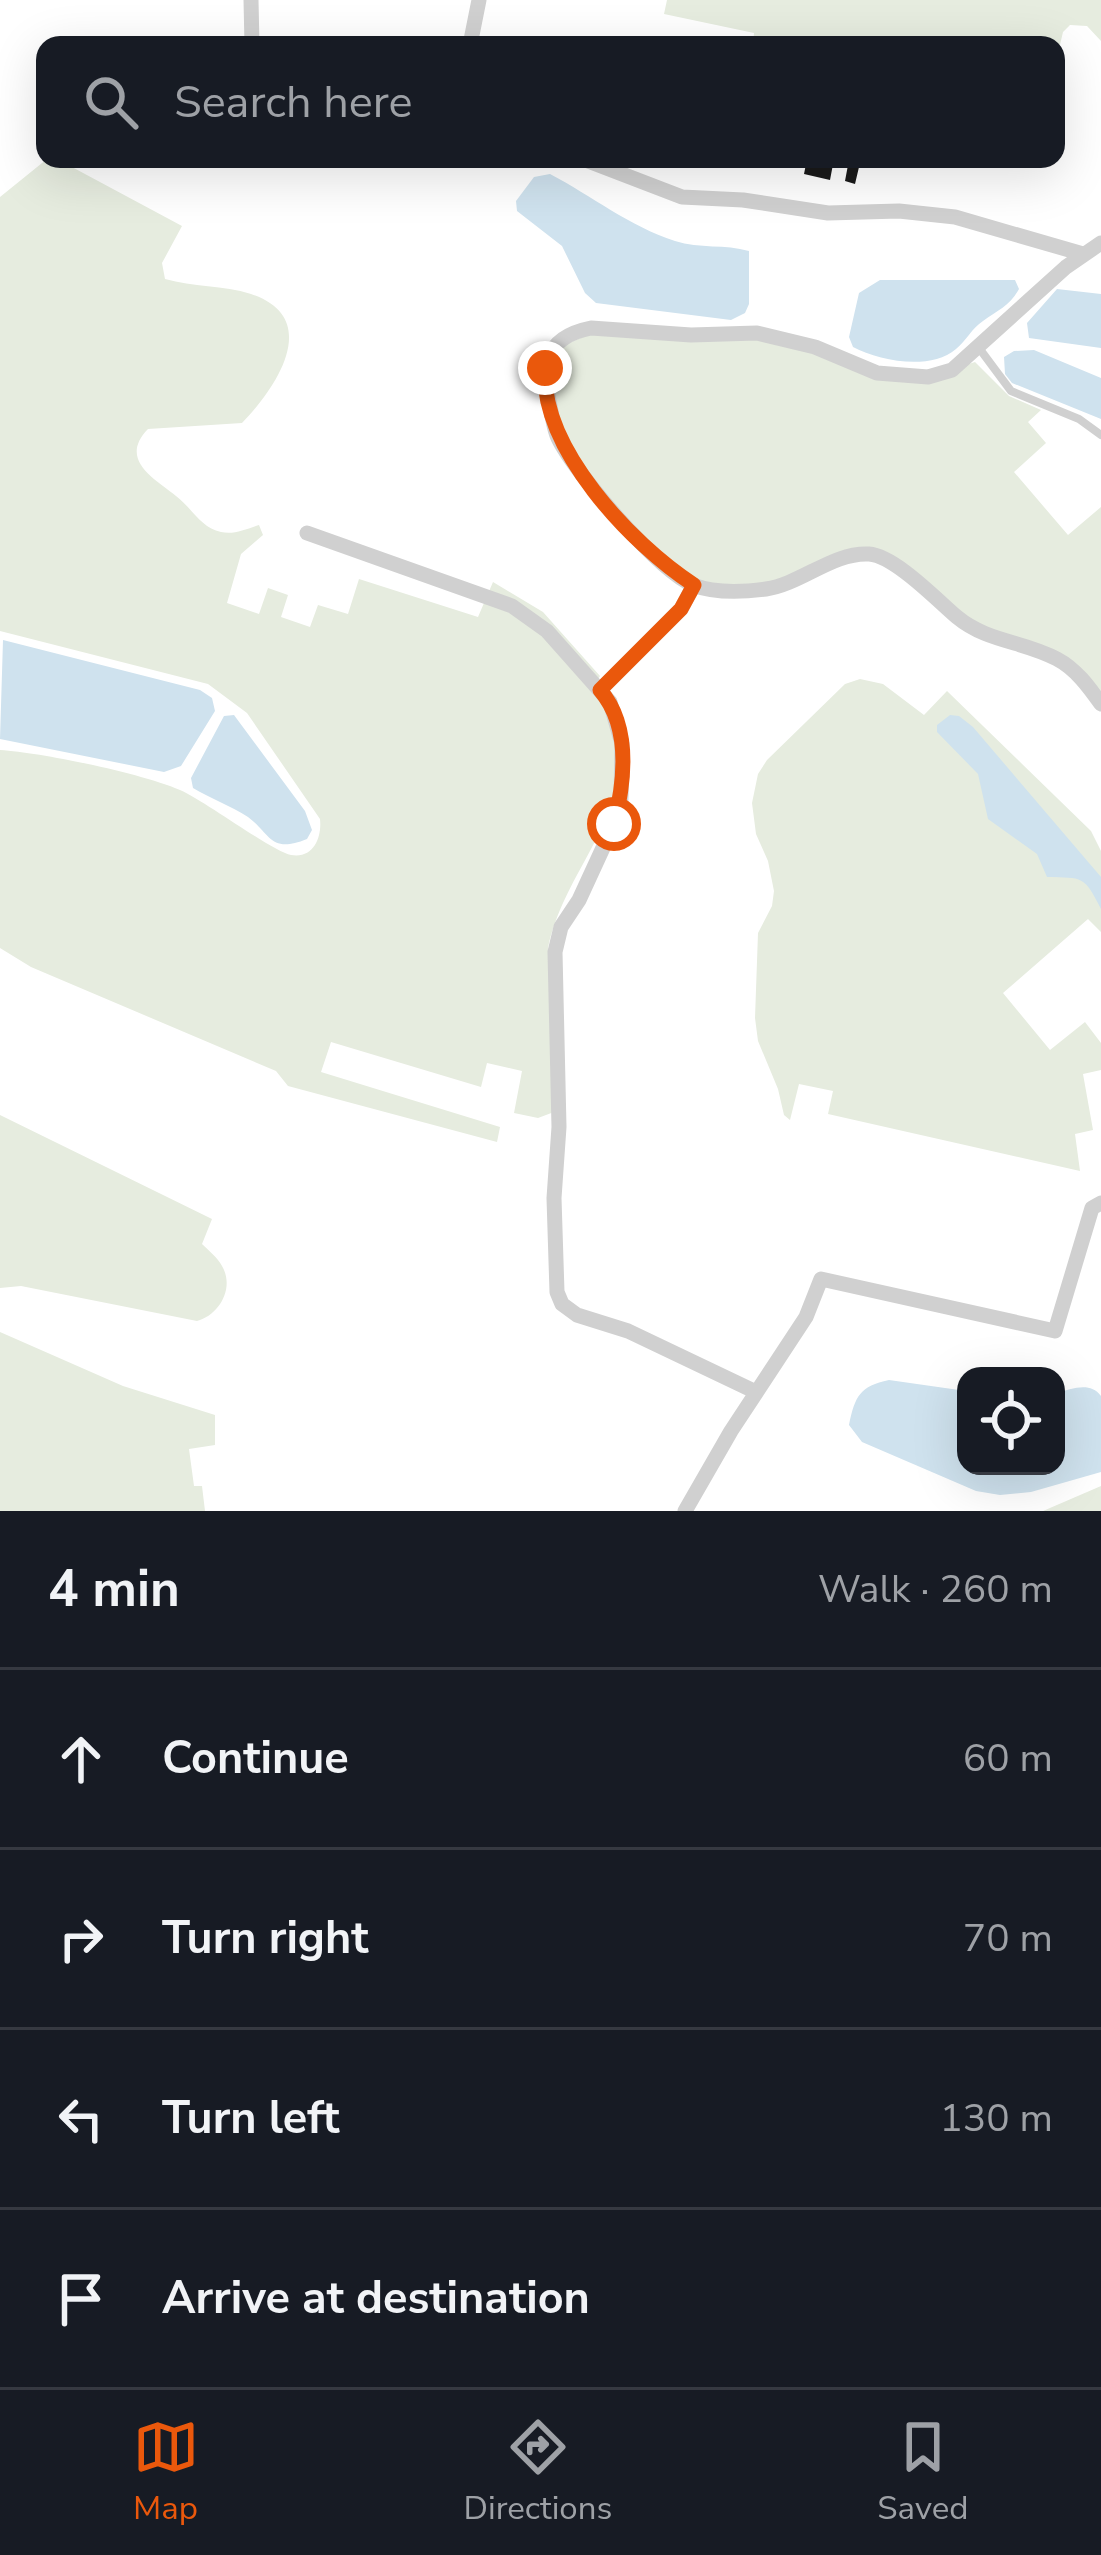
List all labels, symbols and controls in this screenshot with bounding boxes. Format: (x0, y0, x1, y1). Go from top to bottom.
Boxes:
search box (36, 36, 1065, 168)
icon: search (78, 69, 144, 135)
text: Search here (174, 72, 413, 133)
route end (518, 341, 572, 395)
route start (587, 797, 641, 851)
map controls (957, 1367, 1065, 1475)
button: locate (957, 1367, 1065, 1475)
text: 4 min (48, 1554, 180, 1624)
text: Walk · 260 m (818, 1563, 1053, 1616)
icon: ahead (48, 1726, 114, 1792)
text: Continue (162, 1728, 349, 1789)
text: 60 m (963, 1732, 1053, 1785)
icon: right (48, 1906, 114, 1972)
text: Turn right (162, 1908, 369, 1969)
text: 70 m (963, 1912, 1053, 1965)
icon: left (48, 2086, 114, 2152)
text: Turn left (162, 2088, 340, 2149)
text: 130 m (939, 2092, 1053, 2145)
icon: arrive (48, 2266, 114, 2332)
text: Arrive at destination (162, 2268, 590, 2329)
tab: Map (133, 2414, 199, 2531)
tab: Directions (464, 2414, 612, 2531)
tab: Saved (877, 2414, 968, 2531)

